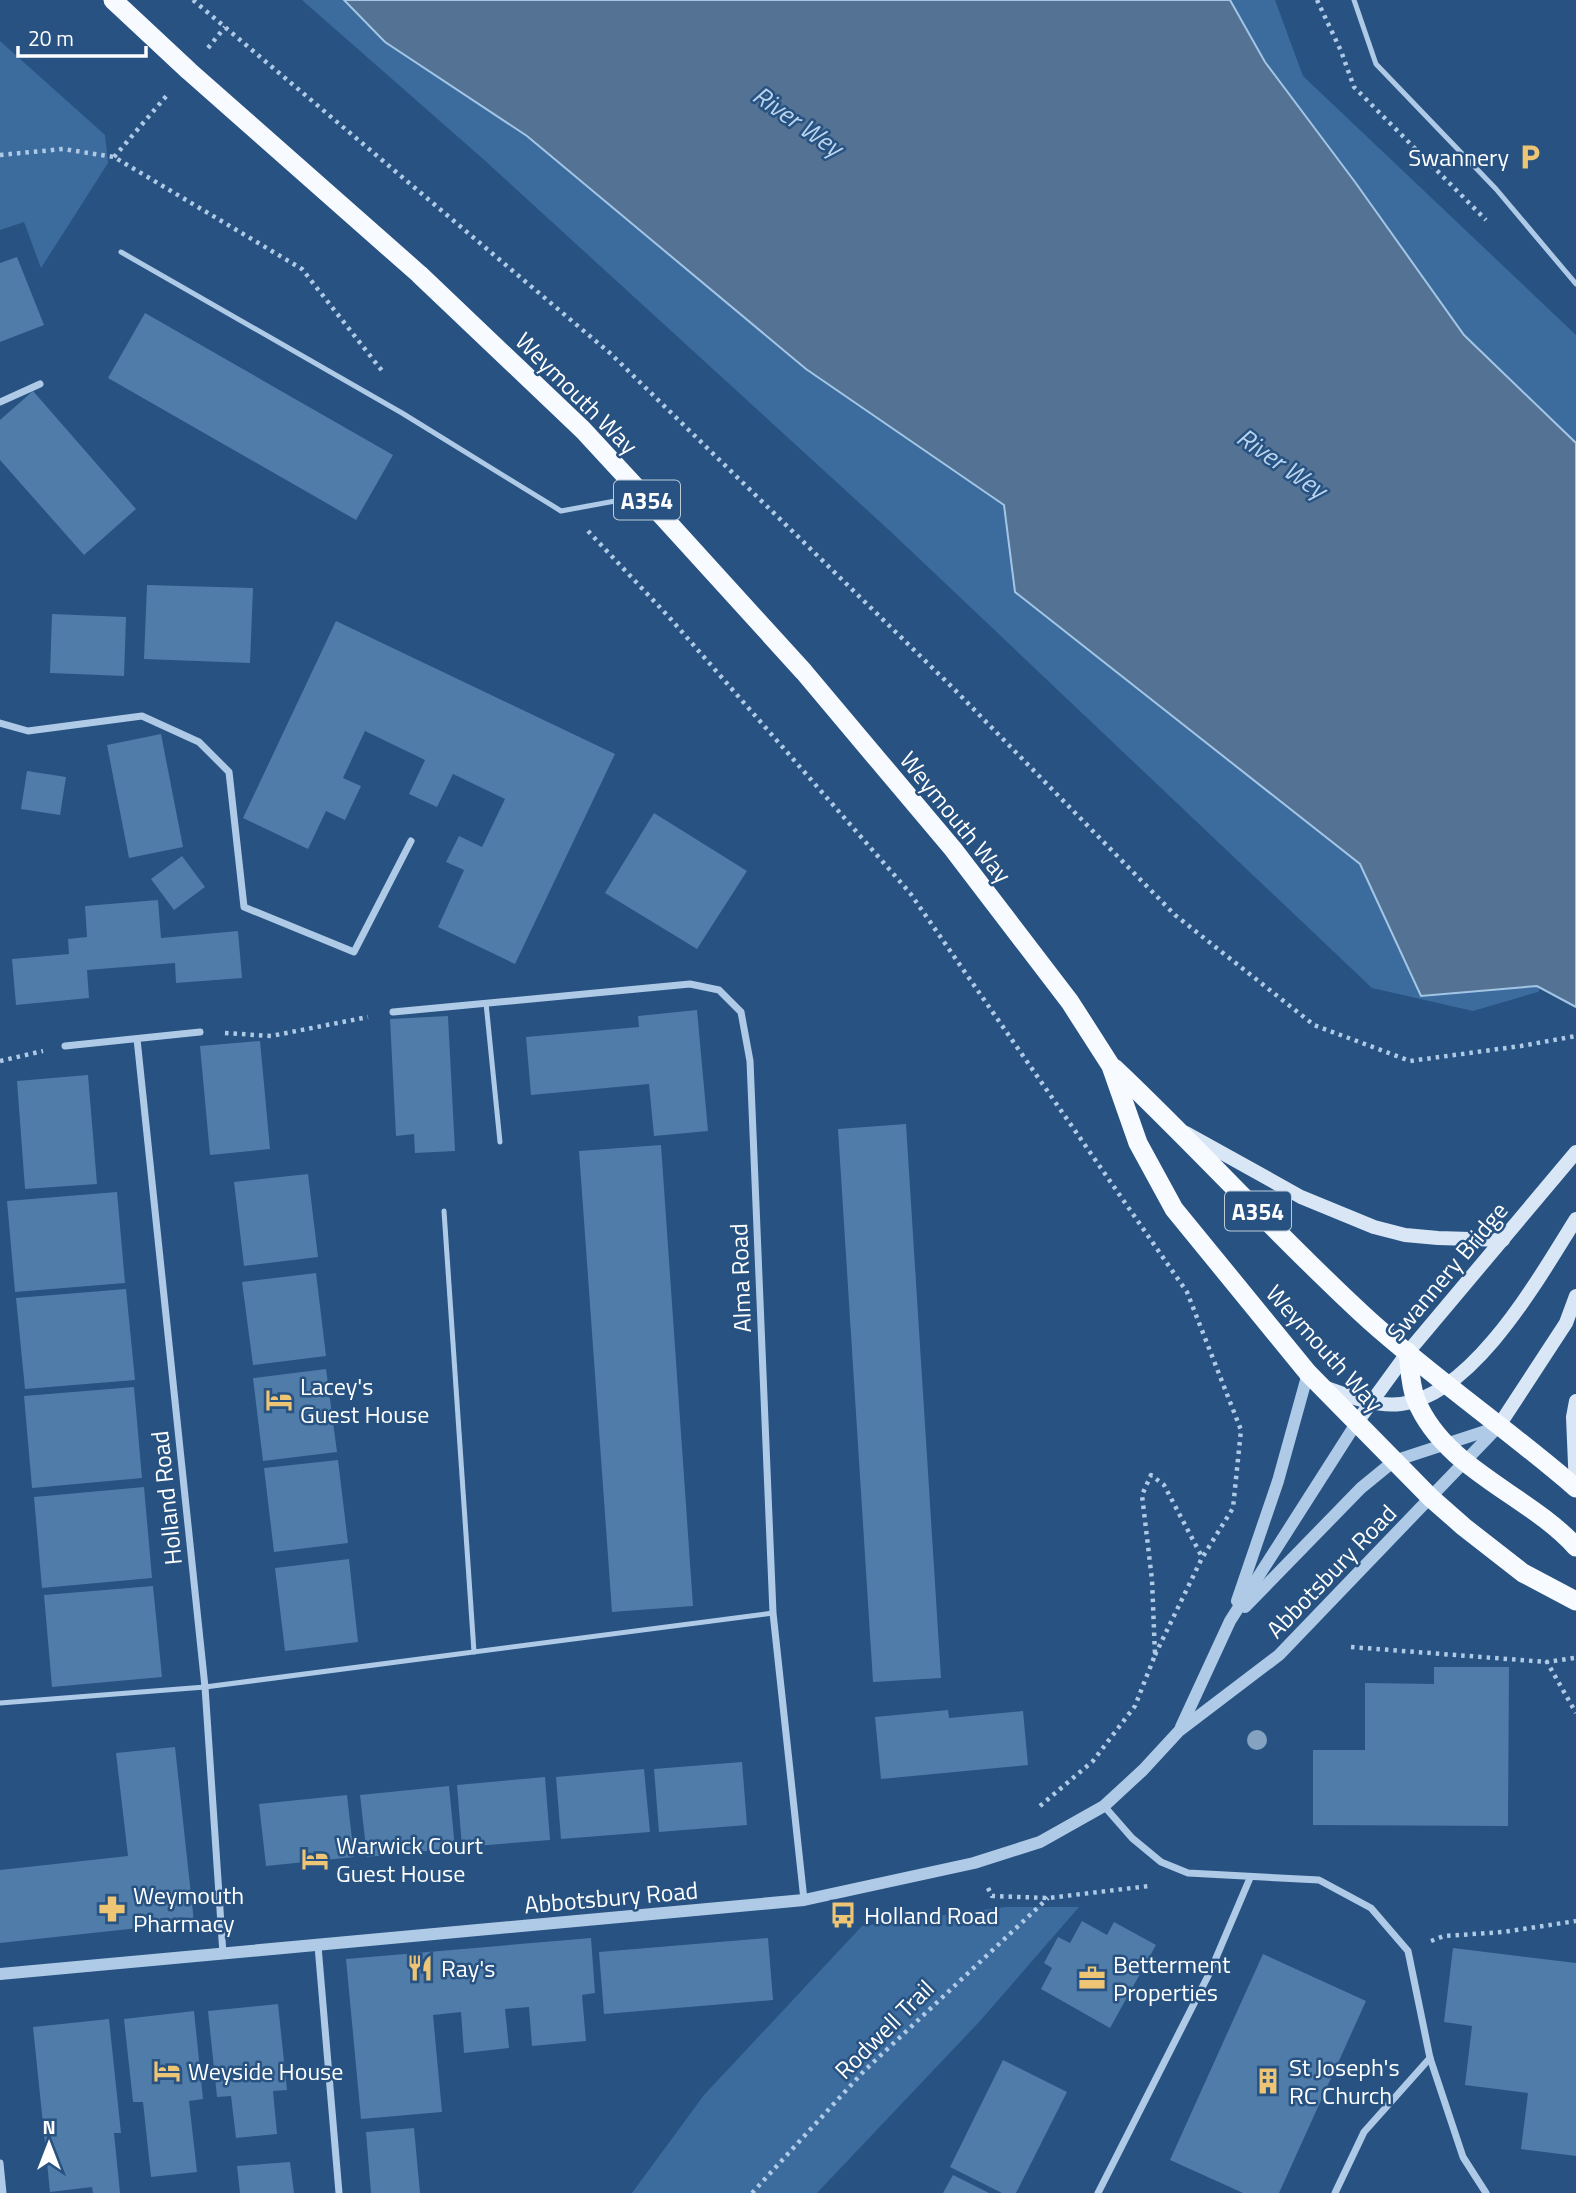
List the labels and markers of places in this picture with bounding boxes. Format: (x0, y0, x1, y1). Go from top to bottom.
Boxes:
place label: Swannery (1408, 139, 1509, 175)
parking icon: Swannery (1515, 142, 1545, 172)
place label: Lacey's Guest House (300, 1368, 429, 1432)
hotel icon: Lacey's Guest House (264, 1385, 294, 1415)
place label: Warwick Court Guest House (336, 1827, 484, 1891)
hotel icon: Warwick Court Guest House (300, 1844, 330, 1874)
place label: Weymouth Pharmacy (133, 1877, 244, 1941)
pharmacy icon: Weymouth Pharmacy (97, 1894, 127, 1924)
place label: Holland Road (864, 1897, 999, 1933)
bus stop icon: Holland Road (828, 1900, 858, 1930)
place label: Betterment Properties (1113, 1946, 1231, 2010)
place label: Ray's (441, 1950, 495, 1986)
restaurant icon: Ray's (405, 1953, 435, 1983)
office icon: Betterment Properties (1077, 1963, 1107, 1993)
place label: St Joseph's RC Church (1289, 2049, 1400, 2113)
place label: Weyside House (188, 2053, 343, 2089)
hotel icon: Weyside House (152, 2056, 182, 2086)
building icon: St Joseph's RC Church (1253, 2066, 1283, 2096)

